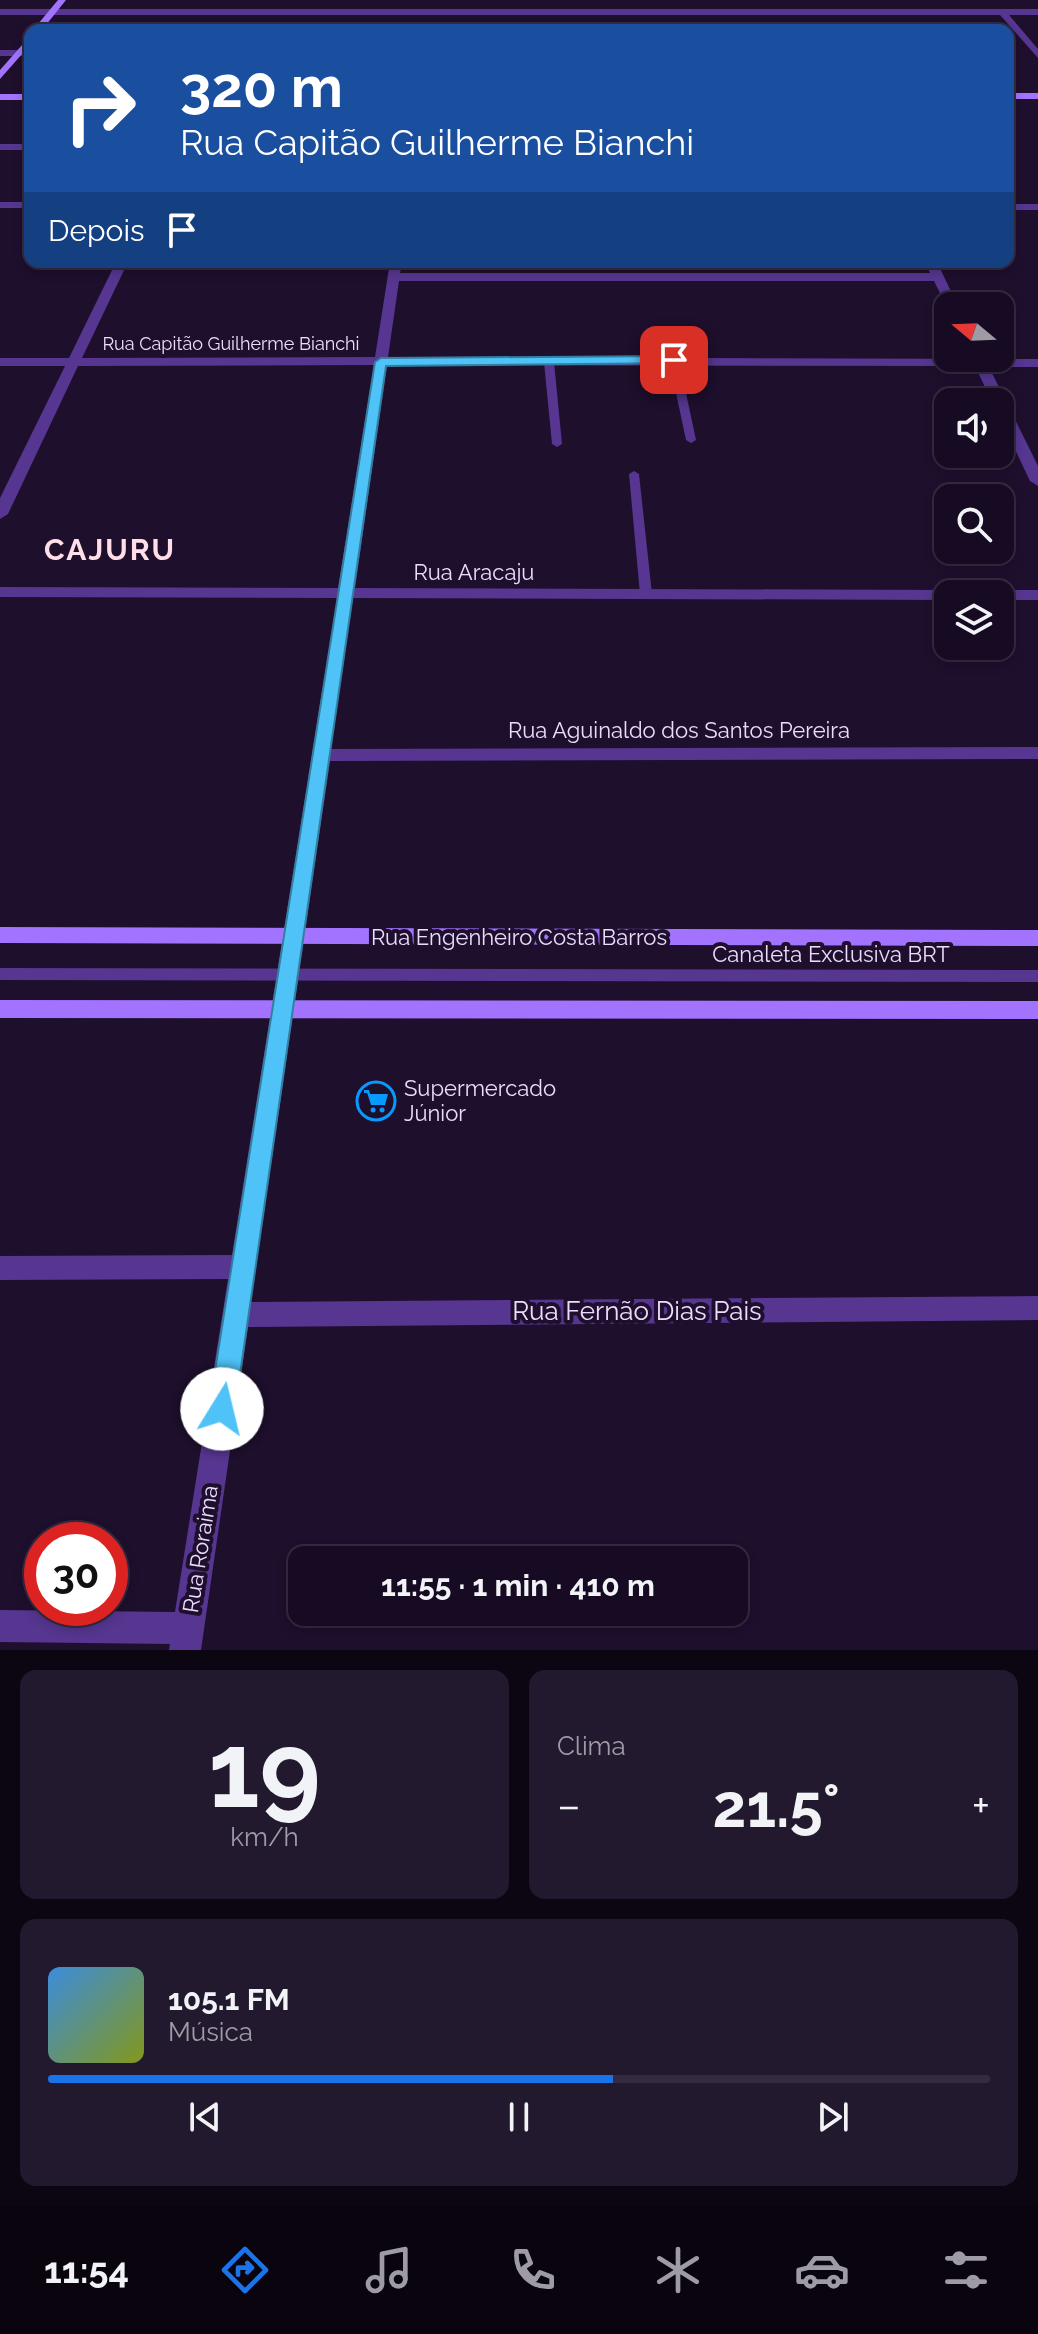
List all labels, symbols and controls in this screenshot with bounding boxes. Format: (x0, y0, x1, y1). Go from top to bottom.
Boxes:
text: 320 m (180, 54, 343, 120)
icon: right (48, 56, 152, 160)
text: Rua Capitão Guilherme Bianchi (180, 121, 694, 163)
icon: arrive (160, 208, 204, 252)
text: Depois (48, 213, 144, 248)
north arrow (934, 292, 1014, 372)
map controls (934, 292, 1014, 660)
pin (640, 326, 708, 394)
street label: Rua Capitão Guilherme Bianchi (102, 333, 360, 354)
icon: arrive (652, 338, 696, 382)
button: sound (934, 388, 1014, 468)
button: search (934, 484, 1014, 564)
district label: CAJURU (44, 532, 176, 567)
street label: Rua Aracaju (414, 559, 534, 585)
button: layers (934, 580, 1014, 660)
street label: Rua Aguinaldo dos Santos Pereira (508, 717, 850, 743)
street label: Rua Engenheiro Costa Barros (371, 924, 667, 950)
street label: Canaleta Exclusiva BRT (712, 941, 950, 967)
place label: Supermercado Júnior (404, 1075, 556, 1126)
supermarket icon: Supermercado Júnior (355, 1080, 397, 1122)
street label: Rua Fernão Dias Pais (512, 1296, 762, 1326)
position arrow (180, 1367, 264, 1451)
street label: Rua Roraima (177, 1483, 223, 1615)
speed limit sign: 30 (24, 1522, 128, 1626)
text: 11:55 · 1 min · 410 m (381, 1568, 655, 1603)
text: 19 (208, 1709, 321, 1831)
text: Clima (557, 1731, 626, 1761)
text: 21.5° (713, 1771, 840, 1841)
text: − (557, 1780, 581, 1831)
text: + (972, 1780, 990, 1831)
text: km/h (230, 1822, 299, 1852)
text: 105.1 FM (168, 1982, 290, 2017)
text: Música (168, 2017, 253, 2047)
icon: previous (183, 2095, 227, 2139)
icon: pause (497, 2095, 541, 2139)
icon: next (811, 2095, 855, 2139)
icon: directions (217, 2242, 273, 2298)
icon: music (361, 2242, 417, 2298)
icon: phone (505, 2242, 561, 2298)
icon: climate (650, 2242, 706, 2298)
icon: car (794, 2242, 850, 2298)
icon: filters (938, 2242, 994, 2298)
text: 11:54 (44, 2249, 129, 2291)

